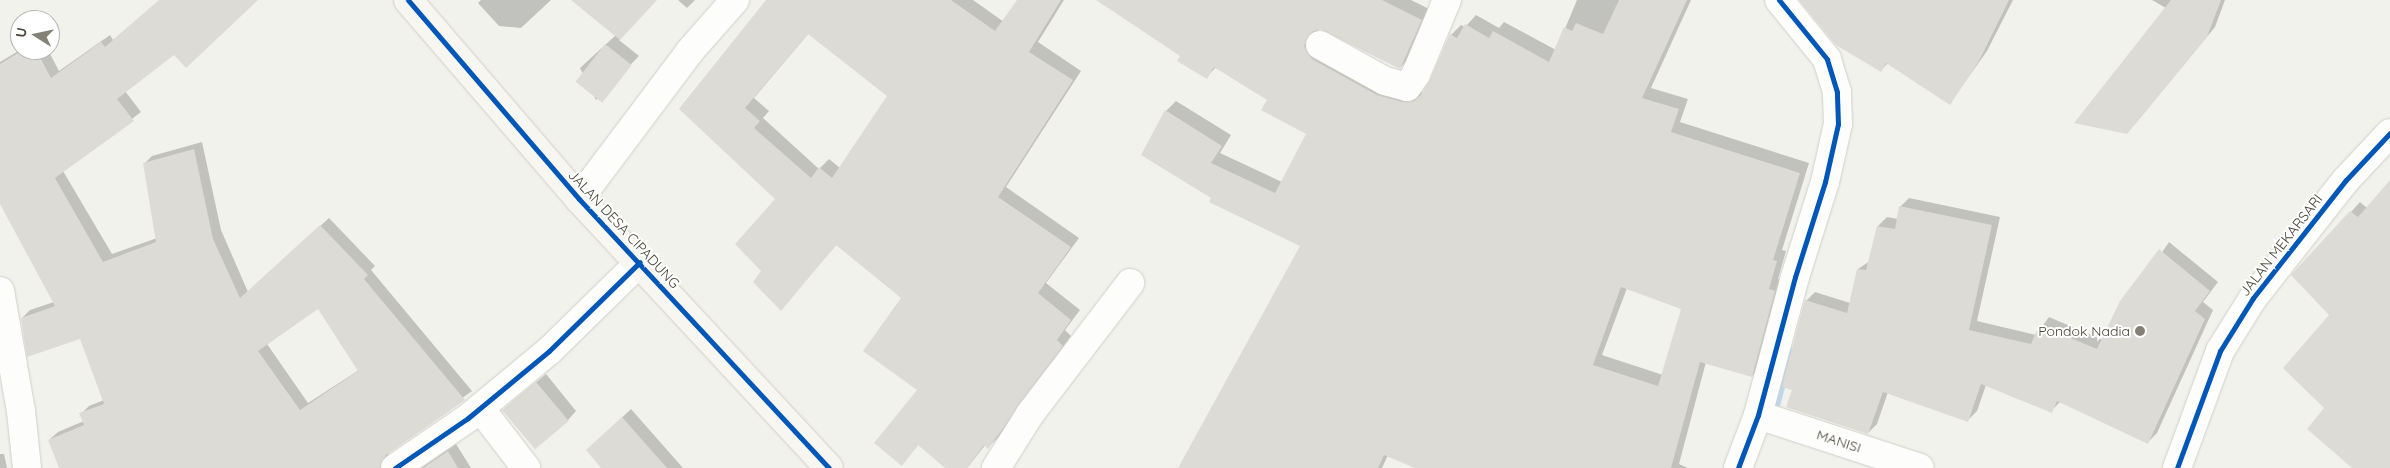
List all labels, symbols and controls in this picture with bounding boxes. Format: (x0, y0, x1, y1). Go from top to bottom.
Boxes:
north arrow (10, 10, 60, 60)
text: U (11, 26, 31, 39)
street label: JALAN DESA CIPADUNG (565, 166, 683, 292)
street label: JALAN MEKARSARI (2236, 191, 2326, 299)
place label: Pondok Nadia (2038, 323, 2130, 339)
marker: Pondok Nadia (2134, 325, 2146, 337)
street label: MANISI (1815, 426, 1863, 456)

